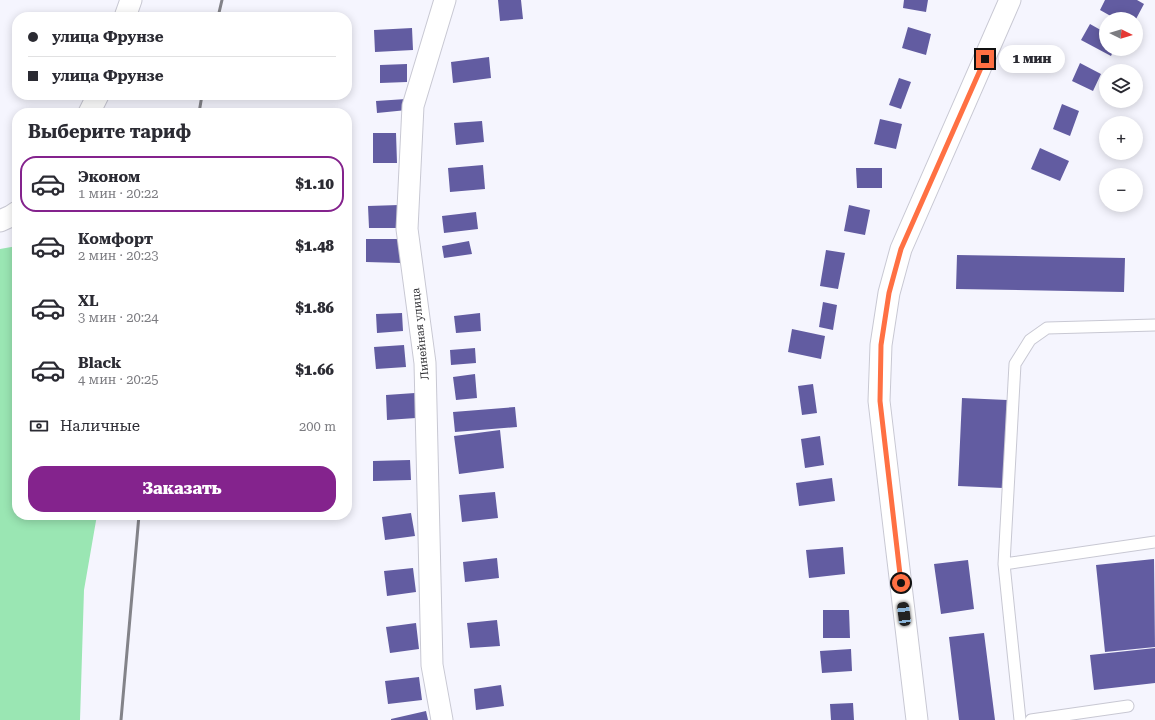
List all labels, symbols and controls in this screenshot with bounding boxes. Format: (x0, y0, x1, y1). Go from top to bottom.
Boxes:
north arrow (1099, 12, 1143, 56)
map controls (1099, 12, 1143, 212)
text: улица Фрунзе (52, 28, 163, 46)
callout: 1 мин (999, 45, 1065, 73)
route end (976, 50, 994, 68)
text: 1 мин (1012, 51, 1052, 66)
button: layers (1099, 64, 1143, 108)
text: улица Фрунзе (52, 67, 163, 85)
button: + (1099, 116, 1143, 160)
text: Выберите тариф (28, 121, 191, 142)
icon: car (30, 166, 66, 202)
text: Эконом (78, 168, 140, 186)
button: − (1099, 168, 1143, 212)
text: $1.10 (295, 175, 334, 193)
text: 1 мин · 20:22 (78, 186, 159, 201)
icon: car (30, 228, 66, 264)
text: Комфорт (78, 230, 153, 248)
text: $1.48 (295, 237, 334, 255)
text: 2 мин · 20:23 (78, 248, 159, 263)
street label: Линейная улица (409, 287, 432, 381)
icon: car (30, 290, 66, 326)
text: XL (78, 292, 99, 310)
text: $1.86 (295, 299, 334, 317)
text: 3 мин · 20:24 (78, 310, 159, 325)
icon: car (30, 352, 66, 388)
text: Black (78, 354, 121, 372)
text: $1.66 (295, 361, 334, 379)
text: 4 мин · 20:25 (78, 372, 159, 387)
icon: cash (28, 415, 50, 437)
text: Наличные (60, 417, 140, 435)
text: 200 m (299, 419, 336, 434)
button: Заказать (28, 466, 336, 512)
route start (892, 574, 910, 592)
car (897, 601, 911, 627)

